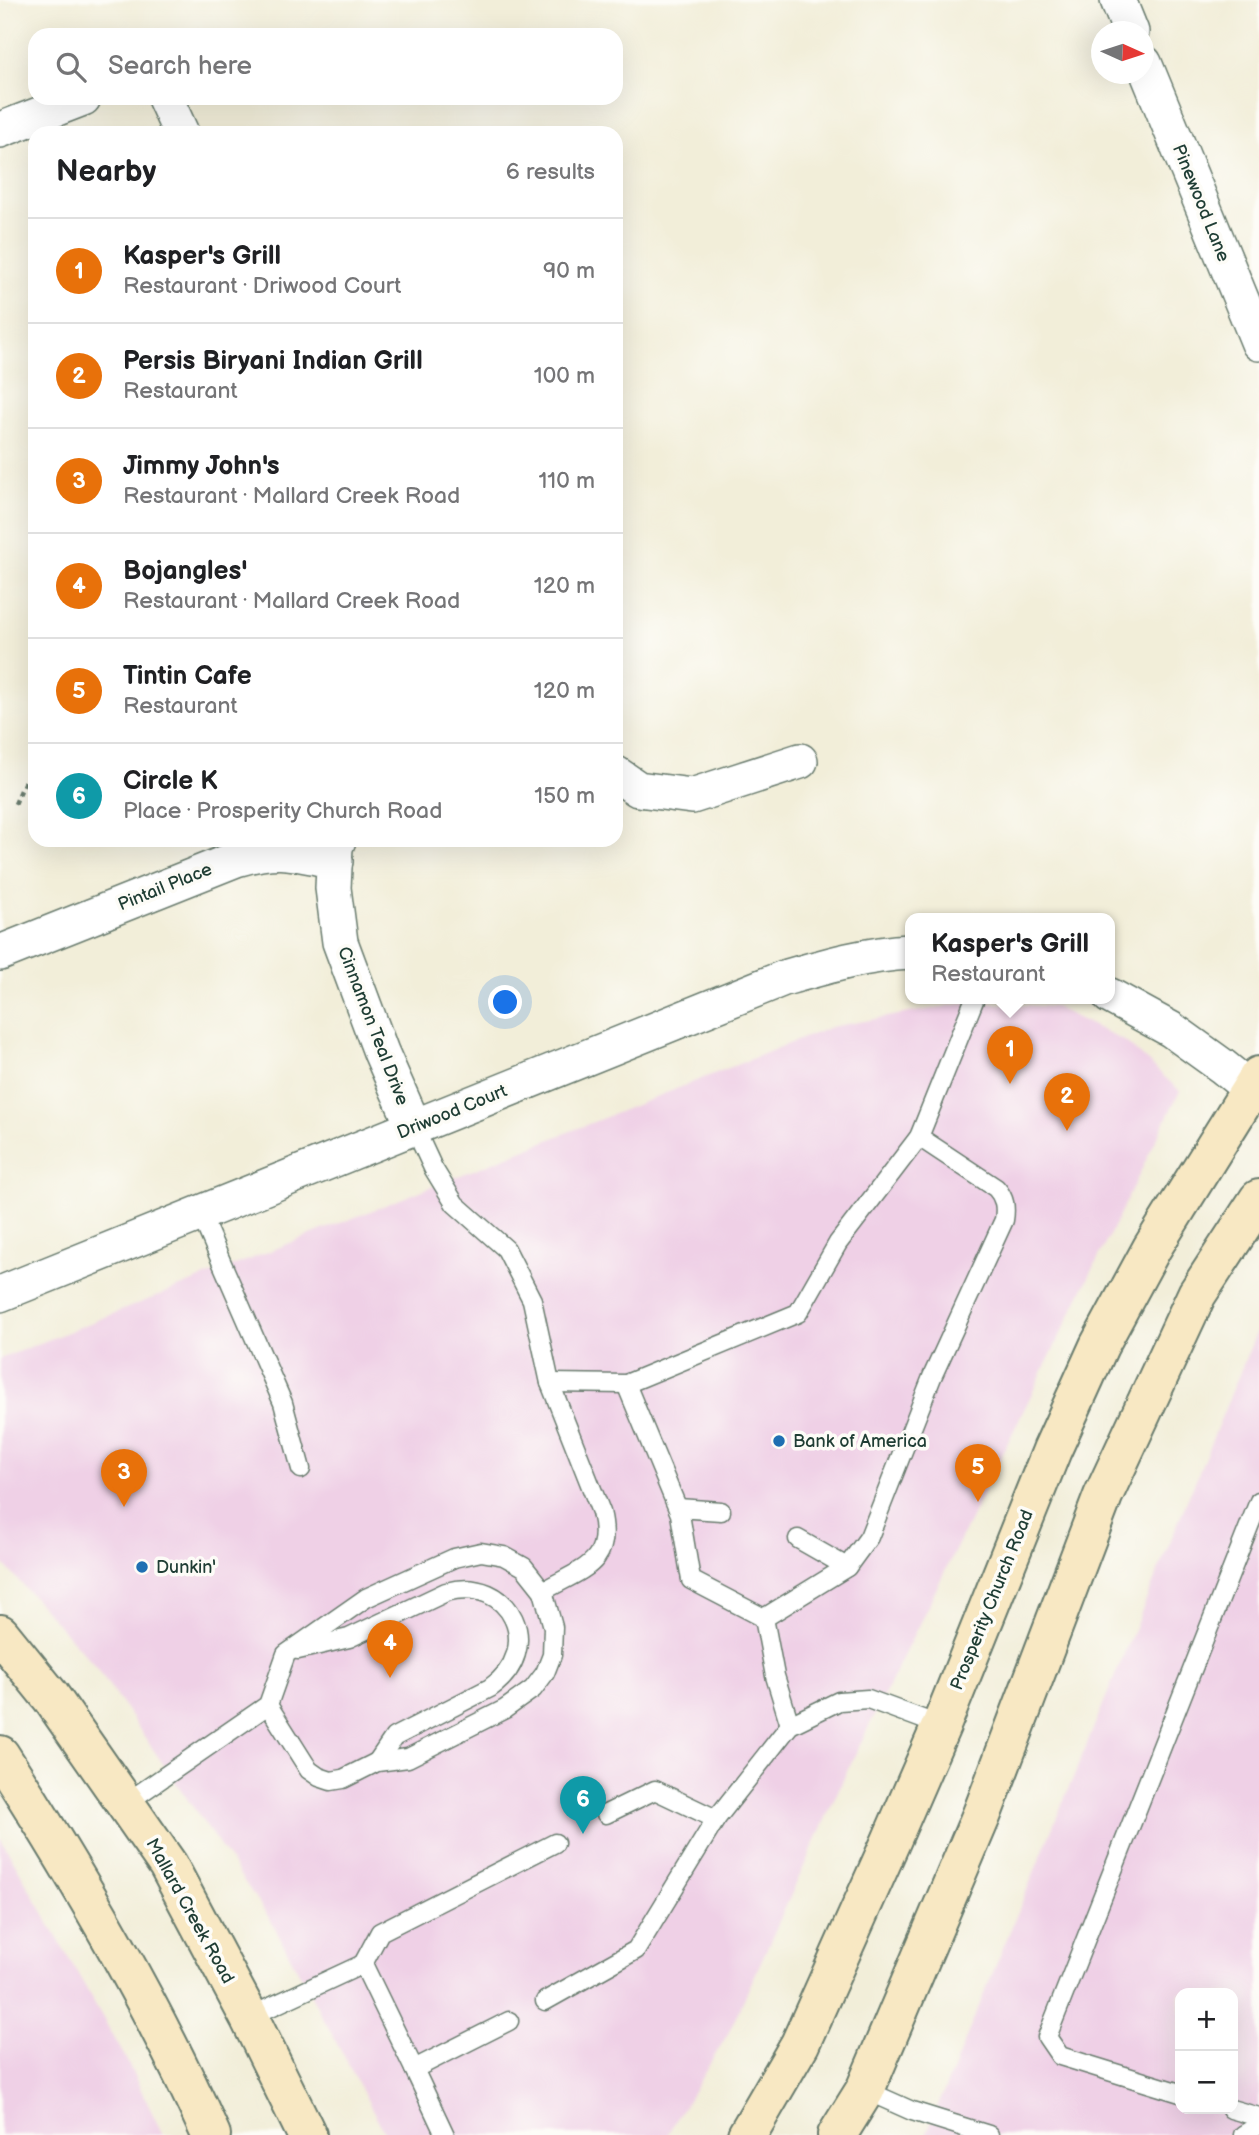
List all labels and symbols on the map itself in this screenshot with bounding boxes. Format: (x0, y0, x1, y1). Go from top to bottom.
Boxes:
north arrow (1091, 21, 1154, 84)
street label: Pinewood Lane (1168, 141, 1234, 265)
street label: Pintail Place (115, 858, 215, 915)
street label: Cinnamon Teal Drive (333, 944, 413, 1109)
your location (488, 985, 522, 1019)
pin: 1 (987, 1026, 1033, 1084)
pin: 2 (1044, 1073, 1090, 1131)
street label: Driwood Court (394, 1080, 510, 1144)
place label: Bank of America (793, 1431, 927, 1452)
marker: Bank of America (771, 1433, 787, 1449)
pin: 5 (955, 1444, 1001, 1502)
pin: 3 (101, 1449, 147, 1507)
street label: Prosperity Church Road (946, 1507, 1038, 1693)
place label: Dunkin' (156, 1557, 216, 1578)
marker: Dunkin' (134, 1559, 150, 1575)
pin: 4 (367, 1620, 413, 1678)
pin: 6 (560, 1776, 606, 1834)
street label: Mallard Creek Road (141, 1835, 239, 1987)

